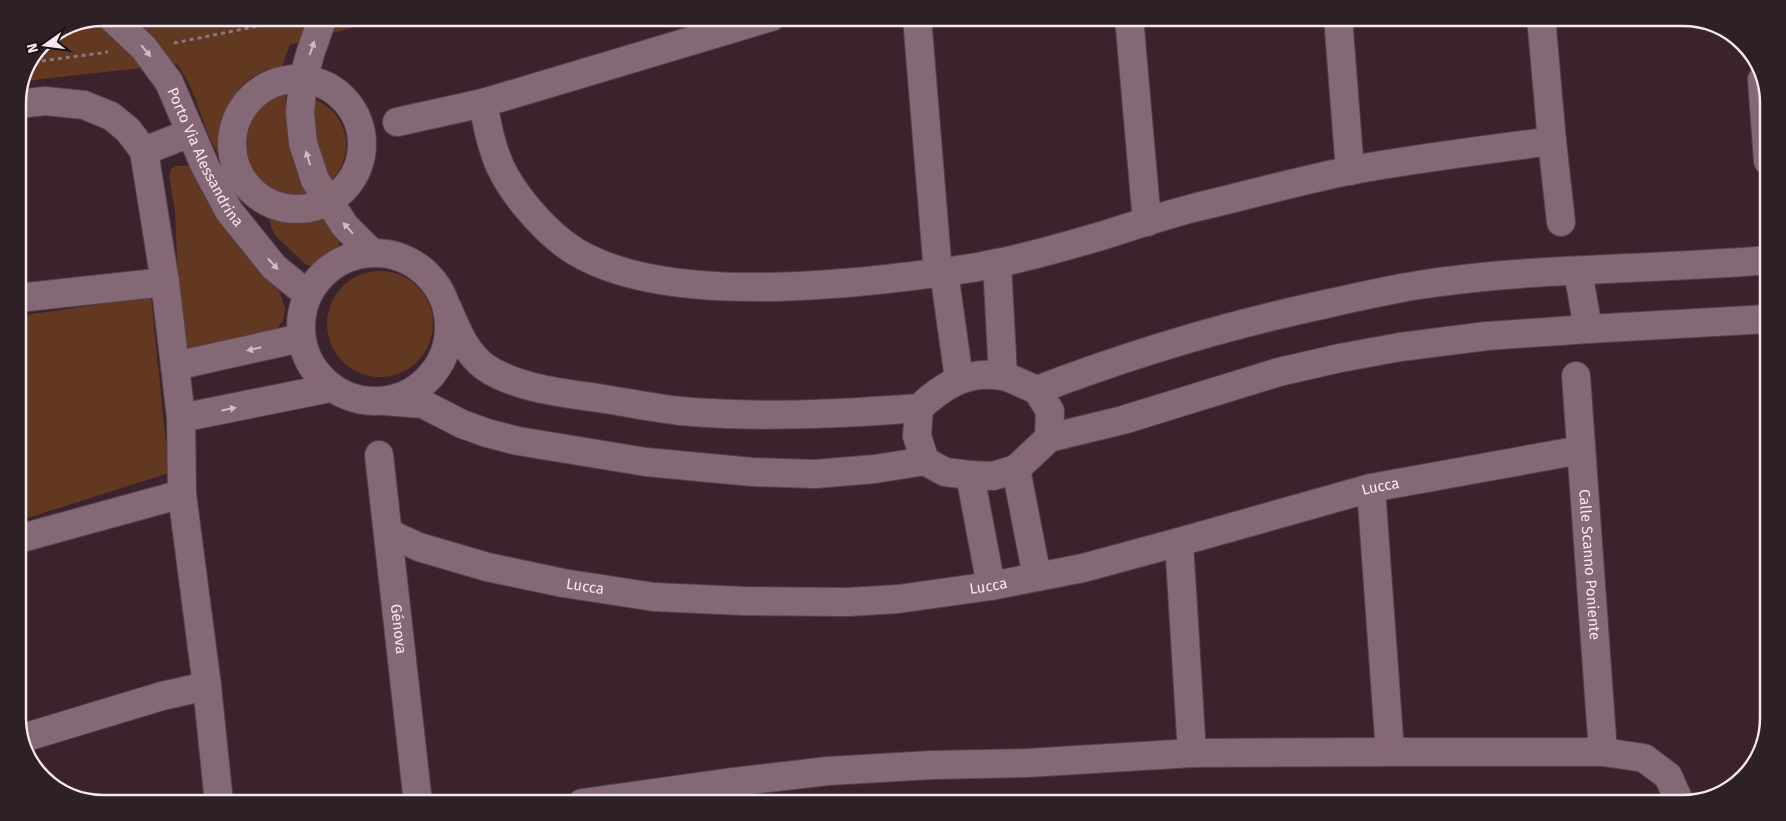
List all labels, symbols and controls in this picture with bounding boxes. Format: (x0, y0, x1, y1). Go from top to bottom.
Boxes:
north arrow (20, 20, 70, 70)
one-way arrow (308, 40, 316, 55)
text: N (23, 41, 42, 55)
one-way arrow (140, 44, 151, 57)
street label: Porto Via Alessandrina (163, 85, 247, 231)
one-way arrow (303, 150, 311, 165)
one-way arrow (342, 222, 353, 235)
one-way arrow (267, 258, 278, 271)
one-way arrow (246, 345, 261, 353)
one-way arrow (221, 404, 237, 412)
street label: Lucca (1360, 474, 1401, 499)
street label: Calle Scanno Poniente (1575, 488, 1604, 641)
street label: Lucca (968, 574, 1009, 598)
street label: Lucca (565, 575, 605, 598)
street label: Génova (387, 603, 410, 655)

